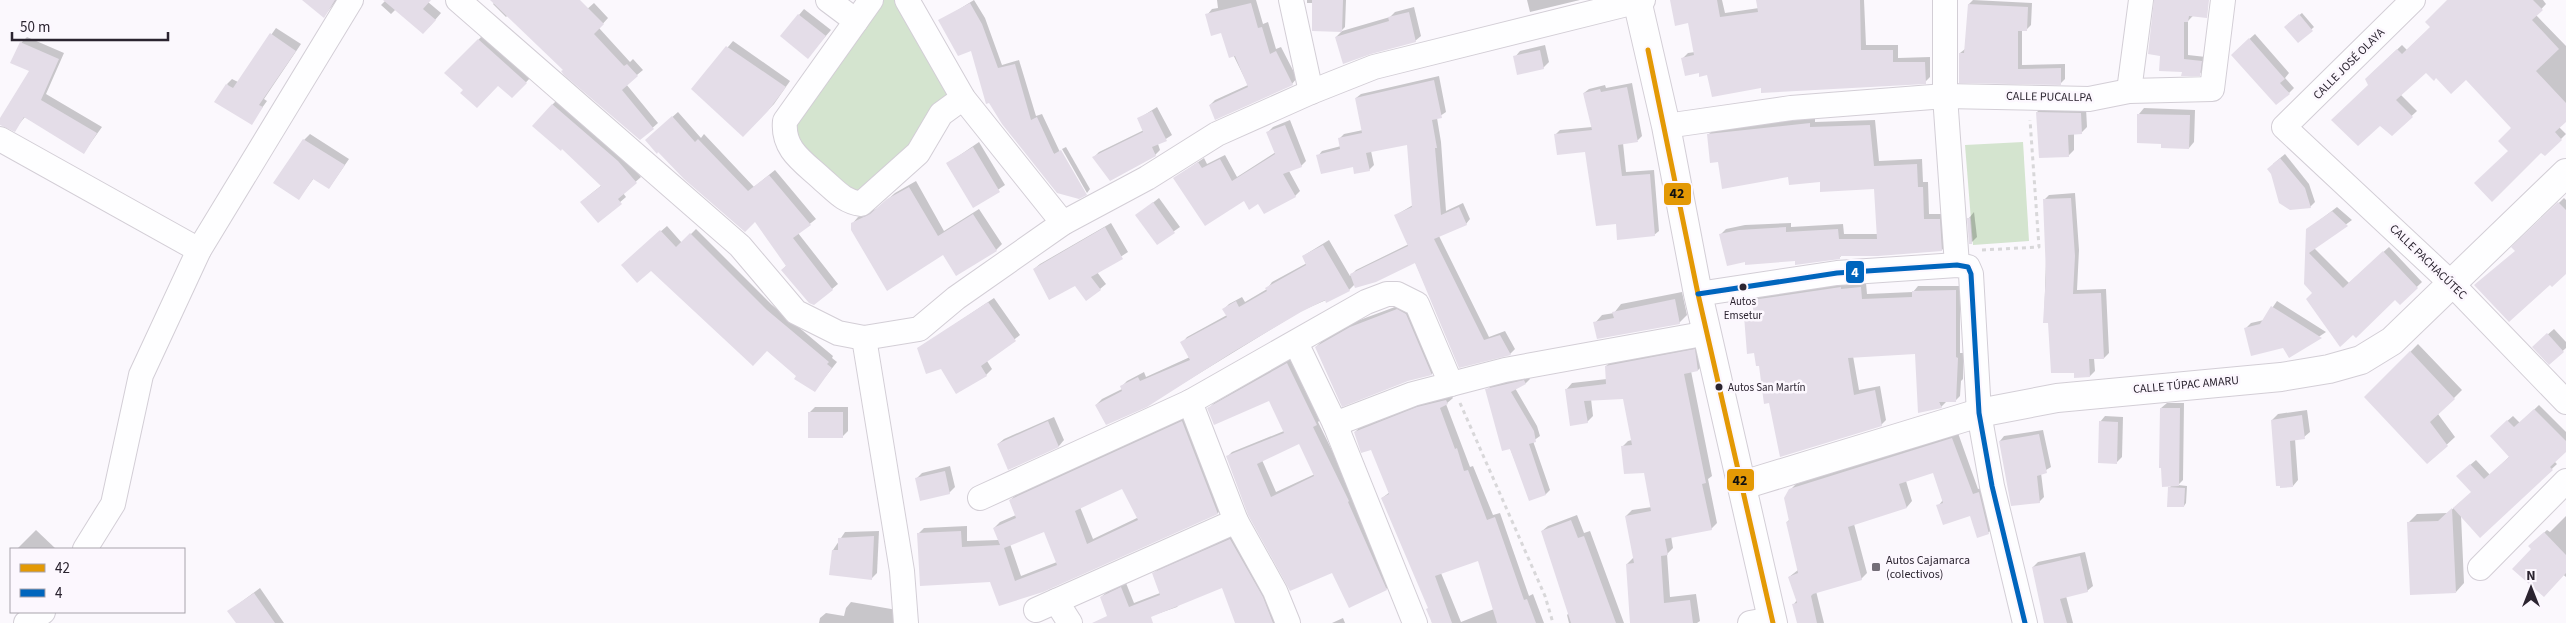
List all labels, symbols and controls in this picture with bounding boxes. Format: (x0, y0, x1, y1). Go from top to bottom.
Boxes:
scale bar (12, 10, 169, 42)
text: 50 m (20, 17, 50, 38)
street label: CALLE JOSÉ OLAYA (2309, 24, 2389, 104)
street label: CALLE PUCALLPA (2006, 88, 2093, 106)
line badge: 42 (1663, 182, 1692, 206)
text: 42 (1670, 184, 1684, 204)
street label: CALLE PACHACÚTEC (2386, 221, 2471, 303)
line badge: 4 (1845, 260, 1865, 284)
text: 4 (1851, 263, 1859, 283)
marker: Autos Emsetur (1738, 282, 1748, 292)
place label: Autos Emsetur (1724, 294, 1762, 323)
street label: CALLE TÚPAC AMARU (2132, 372, 2240, 398)
place label: Autos San Martín (1728, 380, 1806, 395)
marker: Autos San Martín (1714, 382, 1724, 392)
line badge: 42 (1726, 468, 1755, 492)
text: 42 (1733, 471, 1747, 491)
legend (10, 548, 185, 613)
place label: Autos Cajamarca (colectivos) (1886, 552, 1970, 583)
text: 42 (55, 558, 70, 579)
marker: Autos Cajamarca (colectivos) (1870, 561, 1882, 573)
north arrow (2506, 563, 2556, 613)
text: N (2526, 566, 2536, 586)
text: 4 (55, 583, 63, 604)

